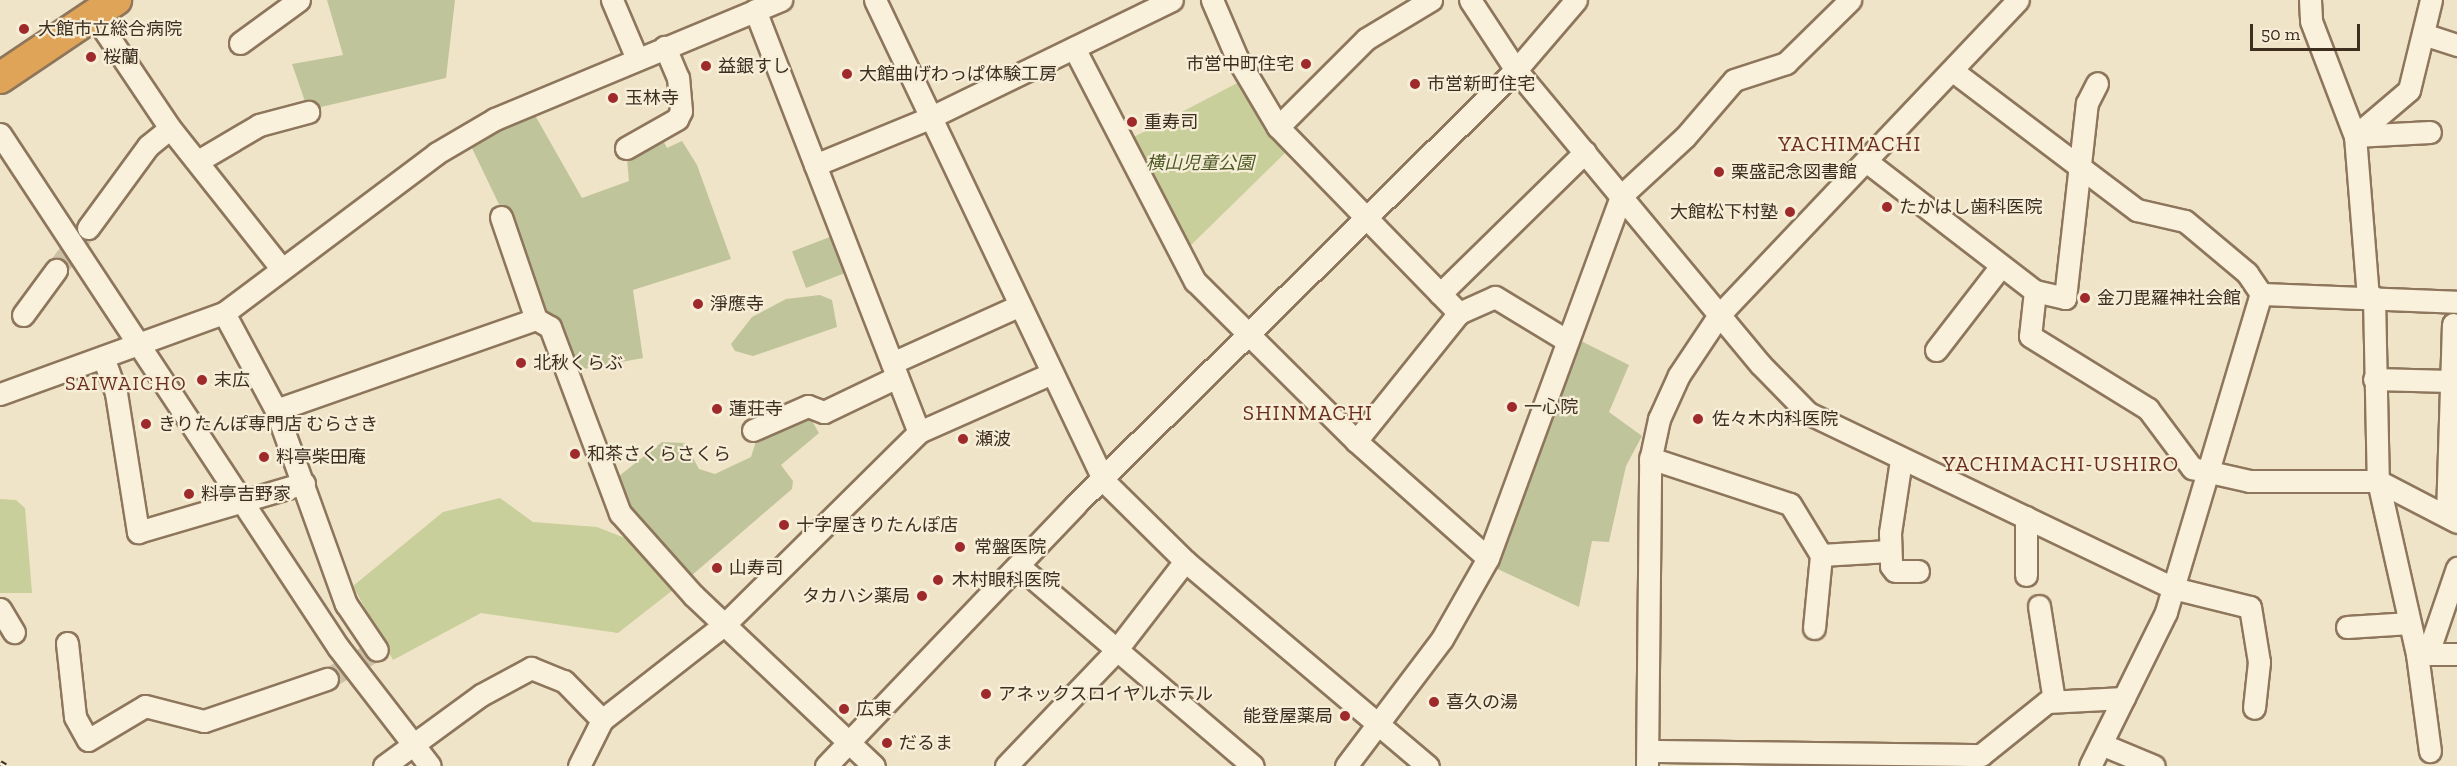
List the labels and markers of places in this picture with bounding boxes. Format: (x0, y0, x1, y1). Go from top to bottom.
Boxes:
place label: 大館市立総合病院 (38, 18, 182, 40)
marker: 大館市立総合病院 (15, 20, 33, 38)
place label: 桜蘭 (103, 46, 139, 68)
marker: 桜蘭 (84, 50, 98, 64)
place label: 市営中町住宅 (1186, 53, 1294, 75)
place label: 益銀すし (718, 55, 790, 77)
marker: 市営中町住宅 (1299, 57, 1313, 71)
marker: 益銀すし (699, 59, 713, 73)
place label: 大館曲げわっぱ体験工房 (859, 63, 1057, 85)
marker: 大館曲げわっぱ体験工房 (840, 67, 854, 81)
place label: 市営新町住宅 (1427, 73, 1535, 95)
marker: 市営新町住宅 (1408, 77, 1422, 91)
place label: 玉林寺 (625, 87, 679, 109)
marker: 玉林寺 (606, 91, 620, 105)
place label: 重寿司 (1144, 111, 1198, 133)
marker: 重寿司 (1125, 115, 1139, 129)
place label: 栗盛記念図書館 (1731, 161, 1857, 183)
marker: 栗盛記念図書館 (1712, 165, 1726, 179)
place label: たかはし歯科医院 (1899, 196, 2043, 218)
marker: たかはし歯科医院 (1880, 200, 1894, 214)
place label: 大館松下村塾 (1670, 201, 1778, 223)
marker: 大館松下村塾 (1783, 205, 1797, 219)
place label: 金刀毘羅神社会館 (2097, 287, 2241, 309)
marker: 金刀毘羅神社会館 (2078, 291, 2092, 305)
place label: 淨應寺 (710, 293, 764, 315)
marker: 淨應寺 (691, 297, 705, 311)
place label: 北秋くらぶ (533, 352, 623, 374)
marker: 北秋くらぶ (514, 356, 528, 370)
place label: 末広 (214, 369, 250, 391)
marker: 末広 (195, 373, 209, 387)
place label: 一心院 (1524, 396, 1578, 418)
place label: 蓮荘寺 (729, 398, 783, 420)
marker: 一心院 (1505, 400, 1519, 414)
marker: 蓮荘寺 (710, 402, 724, 416)
place label: 佐々木内科医院 (1712, 408, 1838, 430)
marker: 佐々木内科医院 (1689, 410, 1707, 428)
place label: きりたんぽ専門店 むらさき (158, 413, 378, 435)
marker: きりたんぽ専門店 むらさき (139, 417, 153, 431)
place label: 瀬波 (975, 428, 1011, 450)
marker: 瀬波 (956, 432, 970, 446)
place label: 和茶さくらさくら (587, 443, 731, 465)
place label: 料亭柴田庵 (276, 446, 366, 468)
marker: 和茶さくらさくら (568, 447, 582, 461)
marker: 料亭柴田庵 (257, 450, 271, 464)
place label: 料亭吉野家 (201, 483, 291, 505)
marker: 料亭吉野家 (182, 487, 196, 501)
place label: 十字屋きりたんぽ店 (796, 514, 958, 536)
marker: 十字屋きりたんぽ店 (777, 518, 791, 532)
place label: 常盤医院 (974, 536, 1046, 558)
marker: 常盤医院 (951, 538, 969, 556)
place label: 山寿司 (729, 557, 783, 579)
marker: 山寿司 (710, 561, 724, 575)
place label: 木村眼科医院 (952, 569, 1060, 591)
marker: 木村眼科医院 (929, 571, 947, 589)
place label: タカハシ薬局 (802, 585, 910, 607)
marker: タカハシ薬局 (915, 589, 929, 603)
place label: アネックスロイヤルホテル (998, 683, 1214, 705)
marker: アネックスロイヤルホテル (979, 687, 993, 701)
place label: 喜久の湯 (1446, 691, 1518, 713)
marker: 喜久の湯 (1427, 695, 1441, 709)
place label: 広東 (856, 698, 892, 720)
marker: 広東 (837, 702, 851, 716)
place label: 能登屋薬局 (1243, 705, 1333, 727)
marker: 能登屋薬局 (1338, 709, 1352, 723)
place label: だるま (899, 732, 953, 754)
marker: だるま (880, 736, 894, 750)

